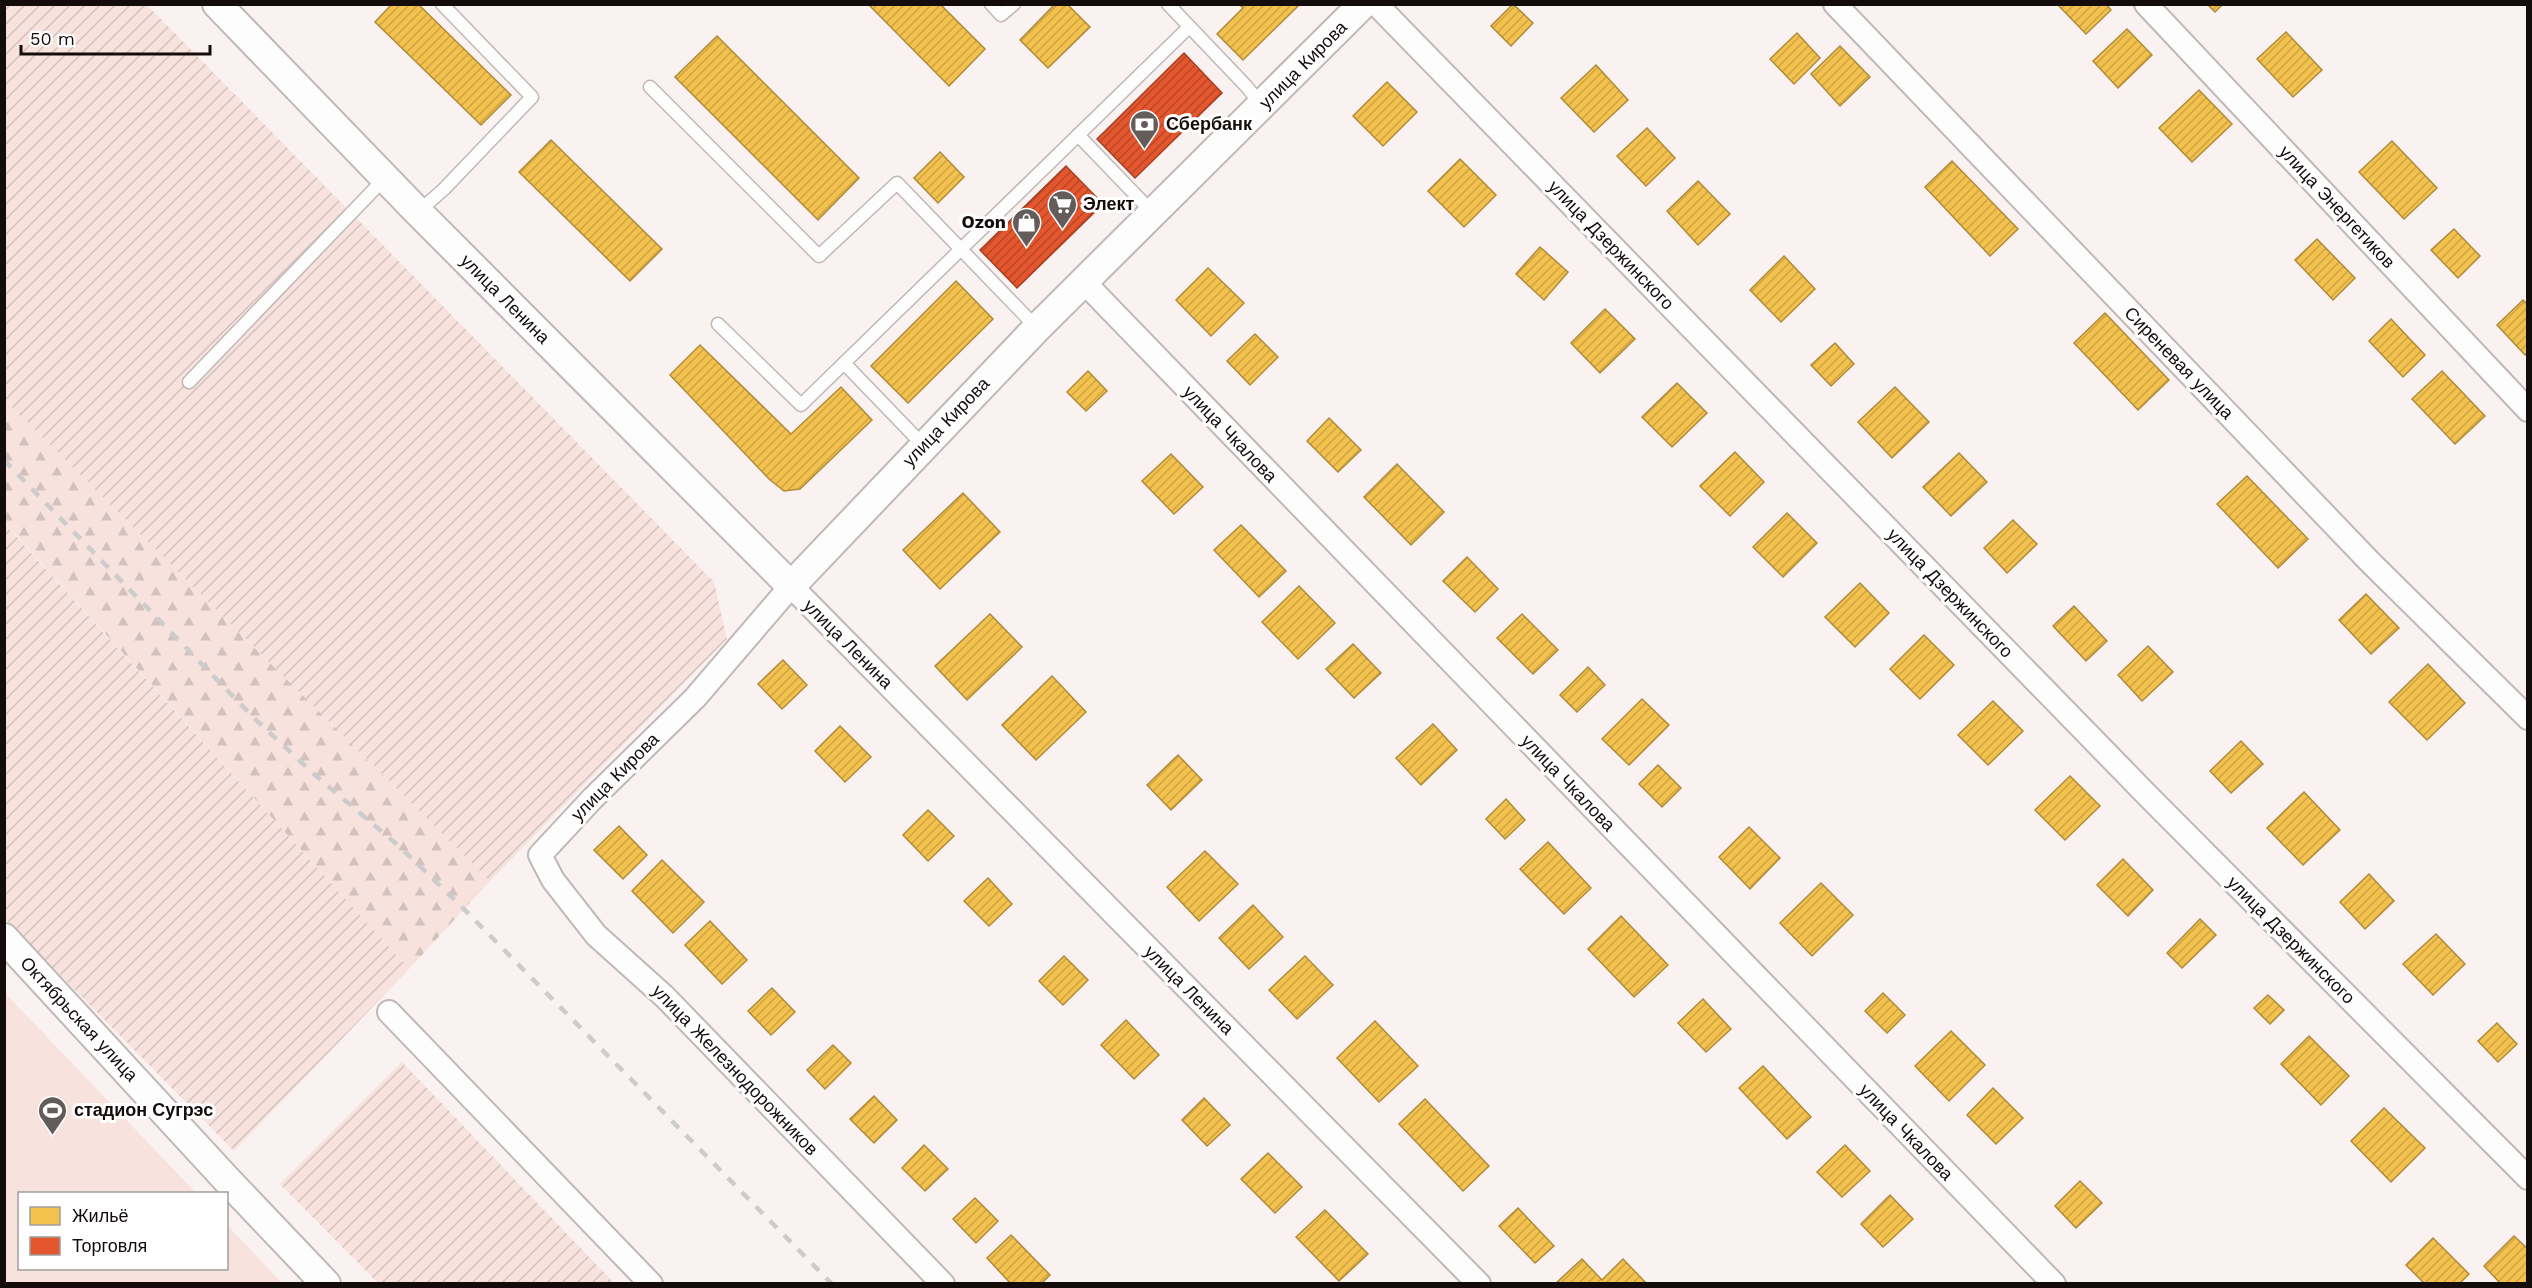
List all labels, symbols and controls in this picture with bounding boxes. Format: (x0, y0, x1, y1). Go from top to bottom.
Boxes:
street label: улица Кирова (1254, 16, 1352, 113)
scale bar (21, 18, 210, 56)
text: 50 m (30, 28, 75, 49)
bank icon: Сбербанк (1129, 108, 1161, 150)
place label: Сбербанк (1166, 113, 1253, 134)
street label: улица Энергетиков (2275, 141, 2400, 272)
street label: улица Дзержинского (1544, 176, 1679, 314)
supermarket icon: Элект (1046, 188, 1078, 230)
place label: Элект (1083, 193, 1135, 214)
shop icon: Ozon (1011, 206, 1043, 248)
place label: Ozon (962, 211, 1006, 232)
street label: улица Ленина (456, 250, 555, 348)
street label: Сиреневая улица (2120, 302, 2239, 424)
street label: улица Кирова (898, 372, 994, 471)
street label: улица Чкалова (1179, 381, 1282, 487)
street label: улица Дзержинского (1883, 524, 2018, 662)
street label: улица Ленина (799, 595, 898, 693)
street label: улица Кирова (566, 728, 664, 825)
street label: улица Чкалова (1517, 730, 1620, 836)
street label: улица Дзержинского (2223, 871, 2360, 1008)
street label: улица Ленина (1140, 941, 1239, 1039)
street label: Октябрьская улица (16, 952, 143, 1086)
street label: улица Железнодорожников (648, 980, 823, 1159)
street label: улица Чкалова (1855, 1079, 1958, 1185)
sports icon: стадион Сугрэс (37, 1094, 69, 1136)
place label: стадион Сугрэс (74, 1099, 213, 1120)
legend (18, 1192, 228, 1270)
text: Жильё (72, 1205, 129, 1226)
text: Торговля (72, 1235, 147, 1256)

